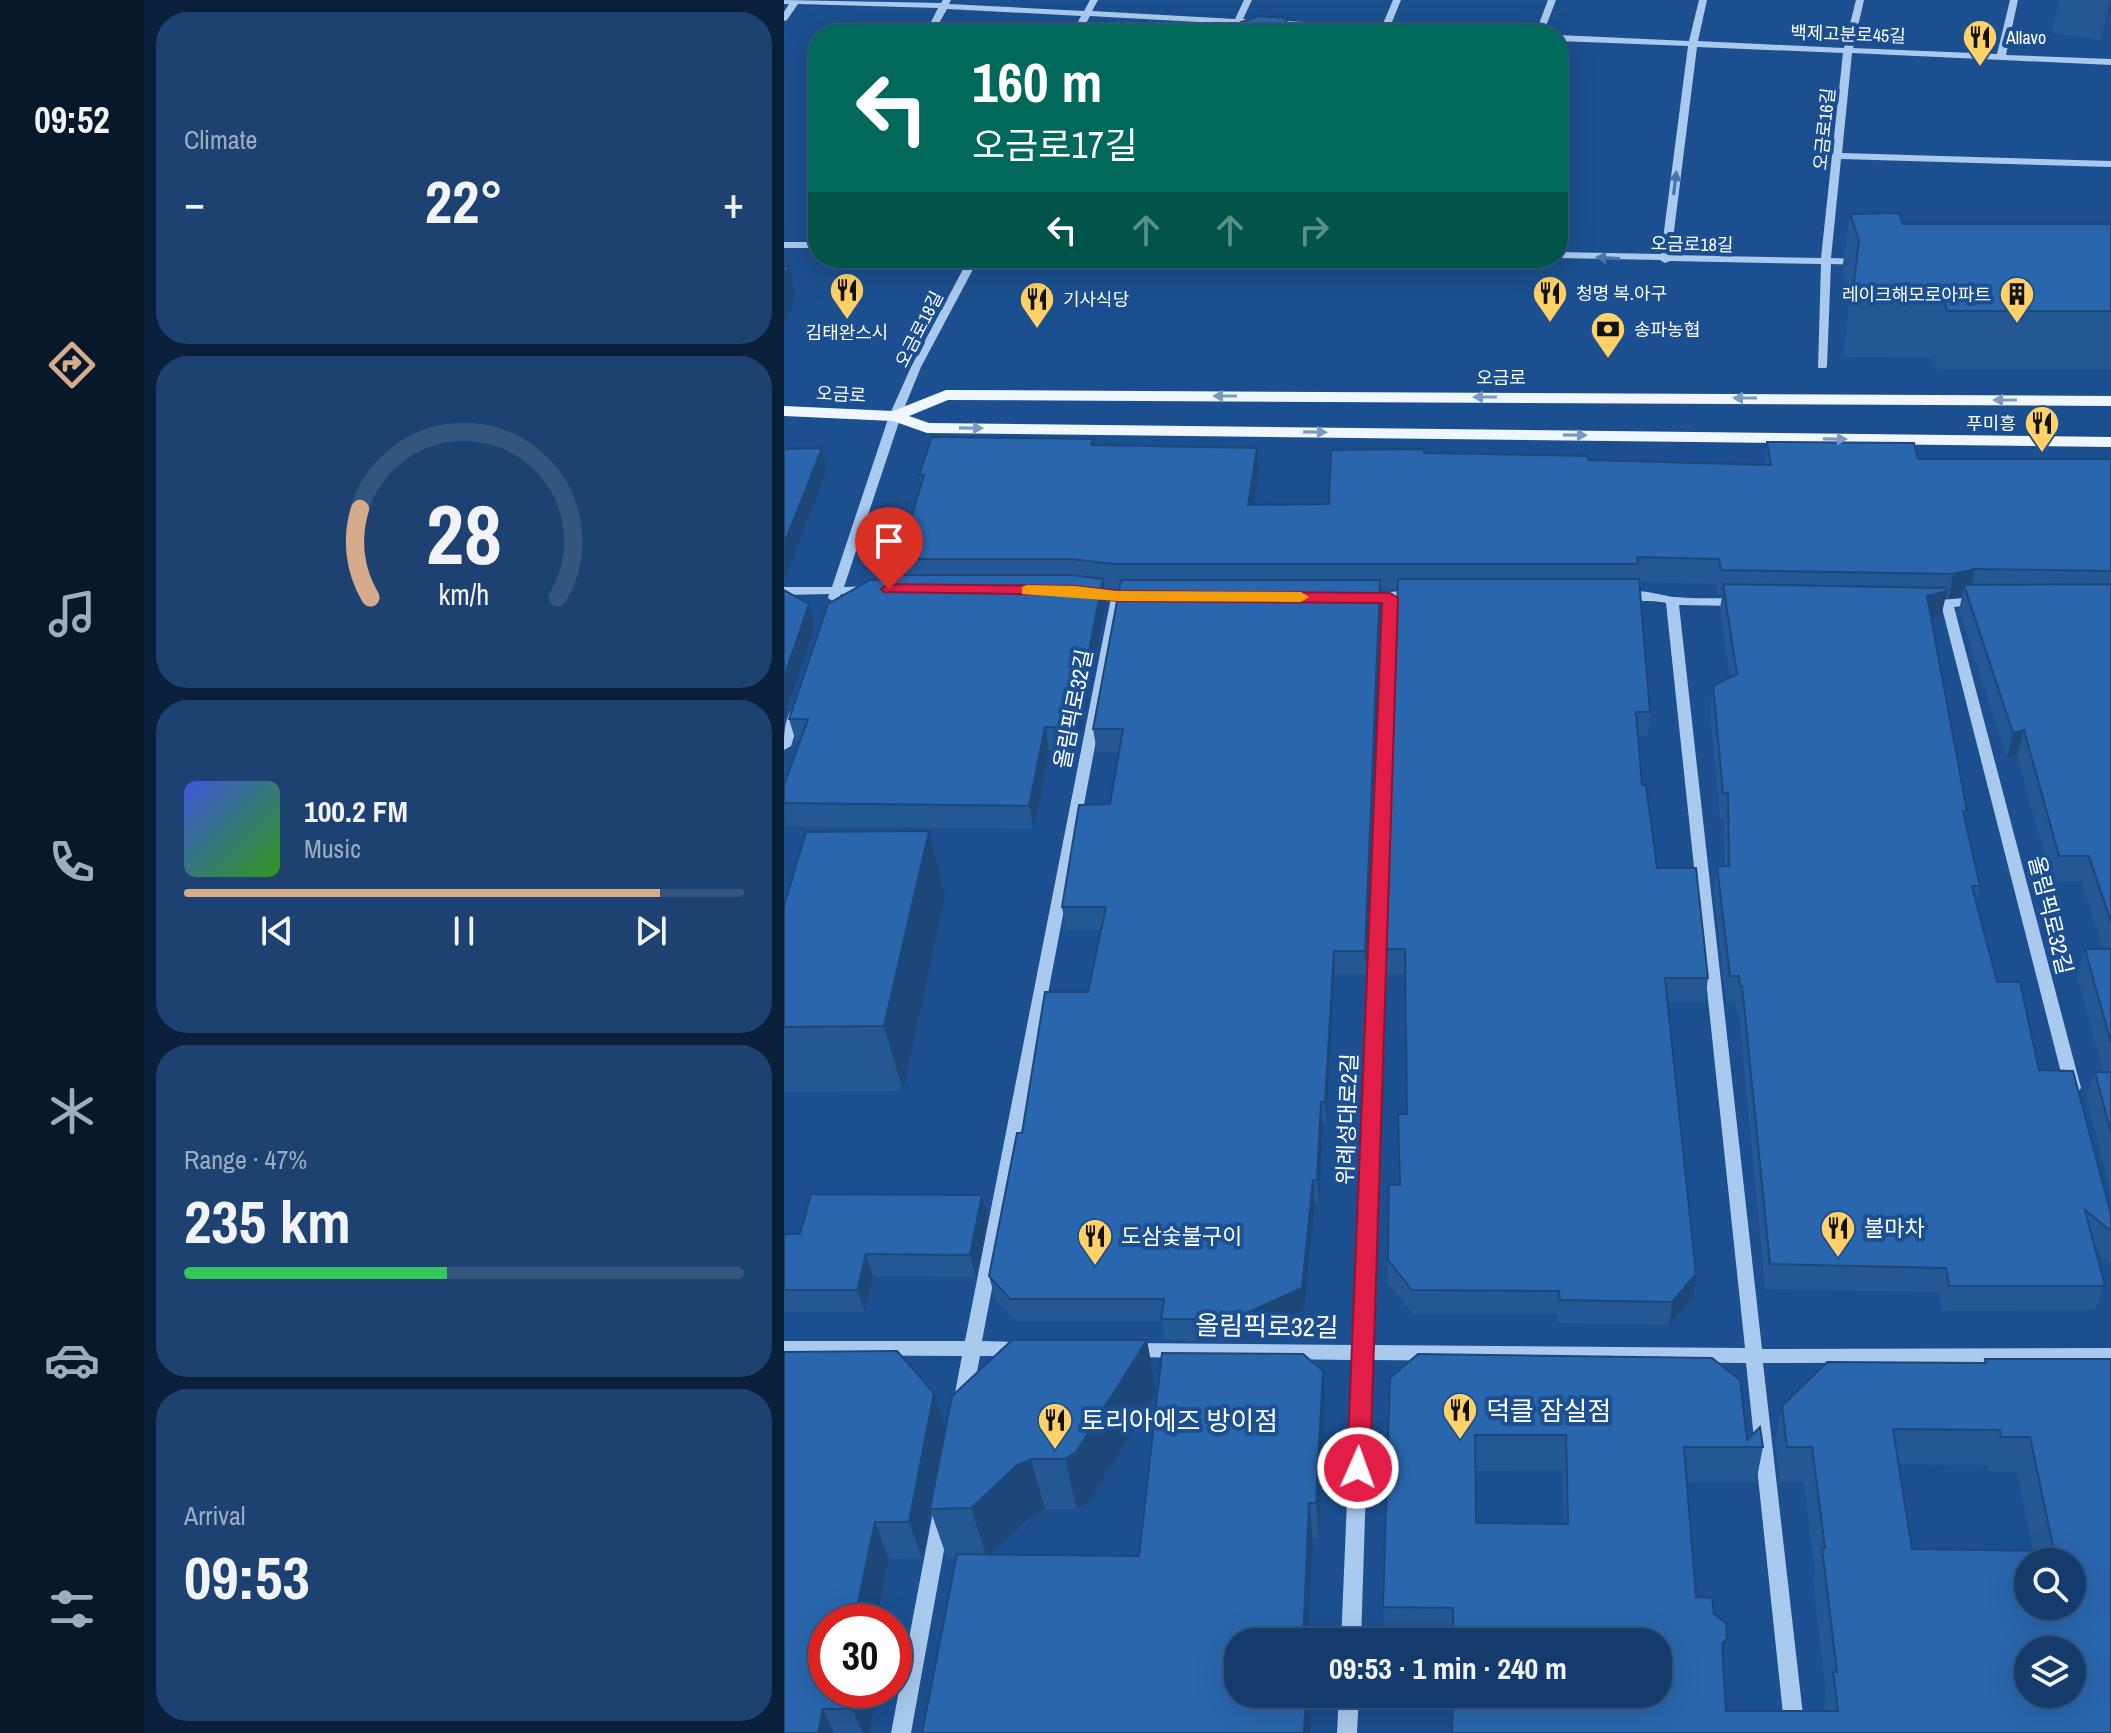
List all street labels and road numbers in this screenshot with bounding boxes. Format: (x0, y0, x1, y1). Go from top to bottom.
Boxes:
street label: 백제고분로45길 (1790, 19, 1906, 49)
street label: 오금로16길 (1807, 87, 1841, 171)
street label: 오금로18길 (1650, 231, 1734, 257)
street label: 오금로18길 (889, 287, 949, 371)
street label: 오금로 (1476, 365, 1526, 390)
street label: 오금로 (816, 380, 866, 408)
street label: 올림픽로32길 (1047, 647, 1099, 771)
street label: 올림픽로32길 (2022, 853, 2080, 977)
street label: 위례성대로2길 (1330, 1053, 1364, 1185)
street label: 올림픽로32길 (1195, 1307, 1339, 1345)

